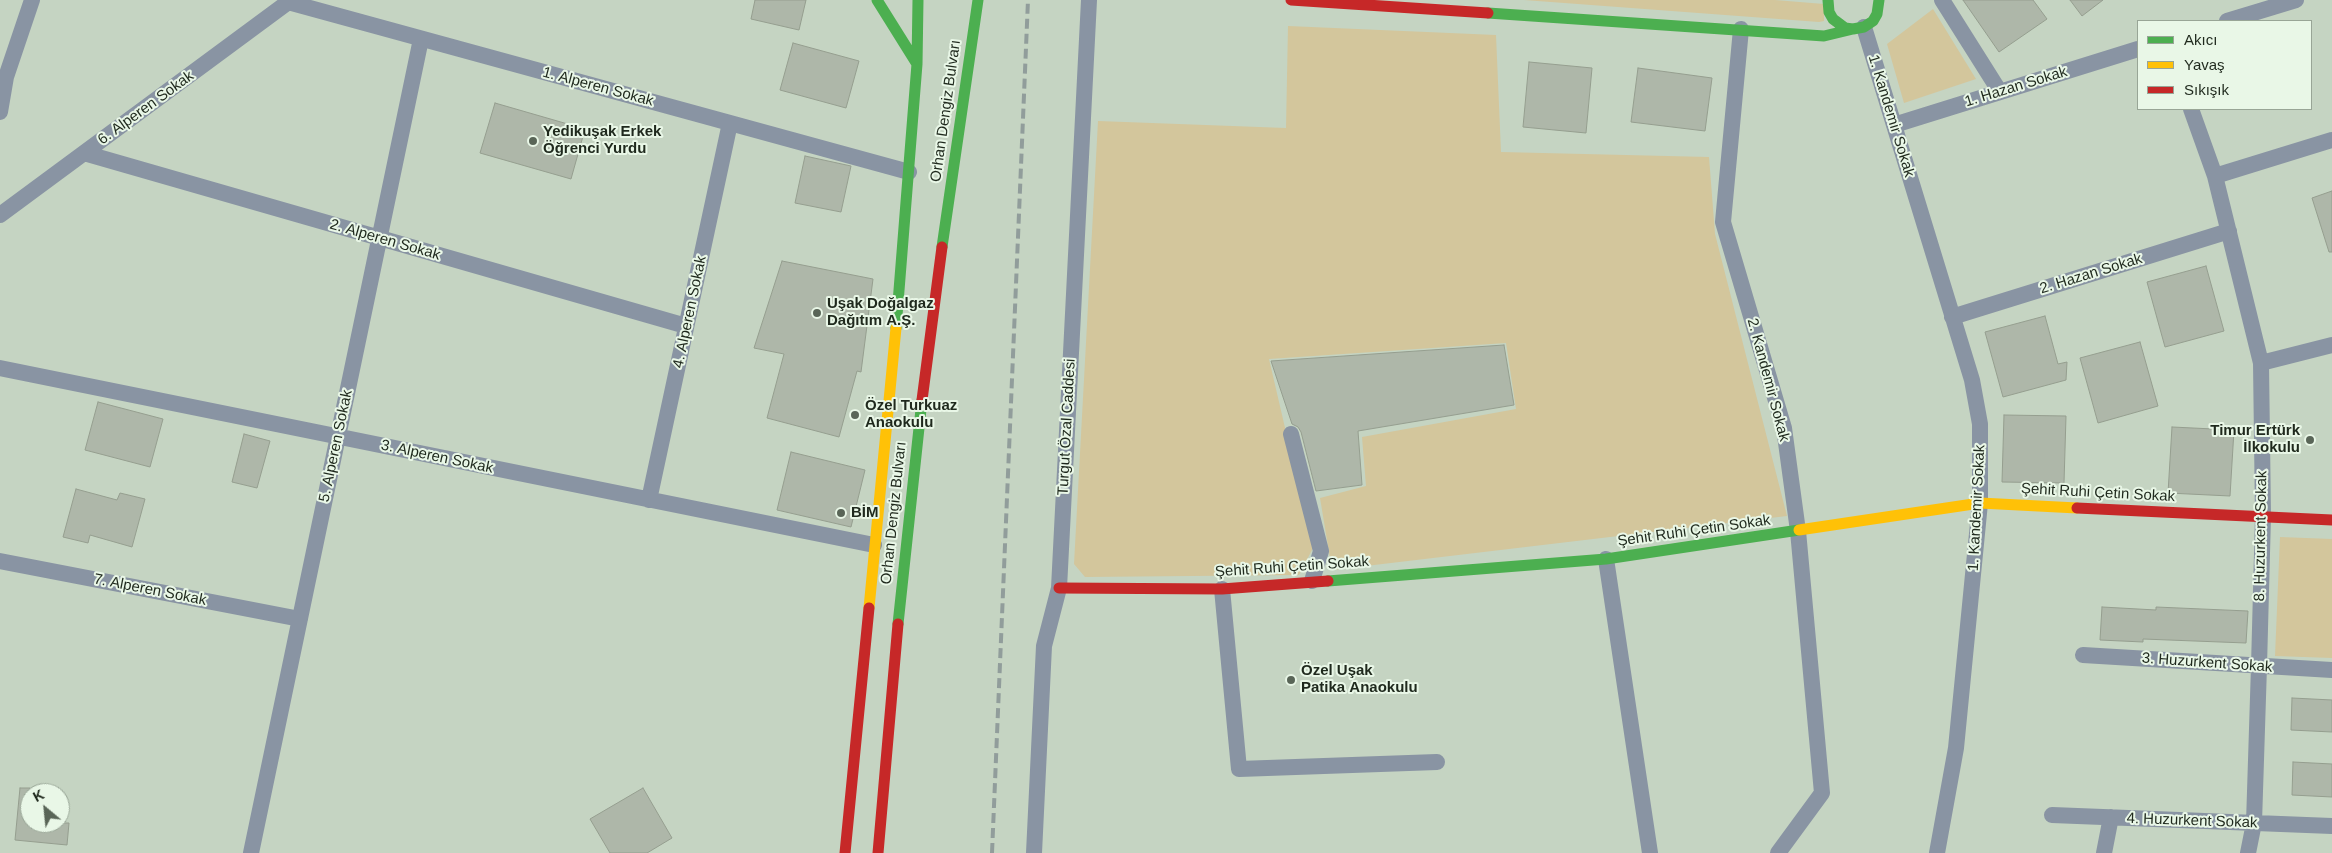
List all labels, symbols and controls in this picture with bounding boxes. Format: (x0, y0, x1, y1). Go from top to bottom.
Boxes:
legend (2137, 20, 2312, 110)
text: Akıcı (2184, 31, 2217, 48)
street label: Orhan Dengiz Bulvarı (927, 39, 965, 183)
street label: 1. Kandemir Sokak (1864, 53, 1918, 179)
text: Yavaş (2184, 56, 2225, 73)
street label: 1. Hazan Sokak (1963, 63, 2069, 111)
street label: 1. Alperen Sokak (540, 64, 656, 110)
street label: 6. Alperen Sokak (95, 67, 197, 149)
text: Sıkışık (2184, 81, 2229, 98)
place label: Yedikuşak Erkek Öğrenci Yurdu (543, 123, 661, 158)
marker: Yedikuşak Erkek Öğrenci Yurdu (527, 135, 539, 147)
street label: 2. Alperen Sokak (328, 216, 442, 264)
street label: 2. Hazan Sokak (2038, 250, 2144, 298)
street label: 4. Alperen Sokak (669, 254, 711, 370)
place label: Uşak Doğalgaz Dağıtım A.Ş. (827, 295, 934, 330)
marker: Uşak Doğalgaz Dağıtım A.Ş. (811, 307, 823, 319)
street label: 2. Kandemir Sokak (1743, 316, 1793, 444)
street label: Turgut Özal Caddesi (1054, 358, 1080, 496)
street label: 5. Alperen Sokak (315, 388, 357, 504)
place label: Özel Turkuaz Anaokulu (865, 397, 957, 432)
marker: Özel Turkuaz Anaokulu (849, 409, 861, 421)
place label: Timur Ertürk İlkokulu (2210, 422, 2300, 457)
marker: Timur Ertürk İlkokulu (2304, 434, 2316, 446)
street label: 3. Alperen Sokak (379, 436, 495, 478)
street label: Orhan Dengiz Bulvarı (878, 441, 910, 585)
street label: 1. Kandemir Sokak (1965, 444, 1989, 572)
street label: 8. Huzurkent Sokak (2251, 470, 2271, 602)
street label: Şehit Ruhi Çetin Sokak (2021, 480, 2175, 506)
place label: BİM (851, 504, 878, 522)
marker: BİM (835, 507, 847, 519)
street label: Şehit Ruhi Çetin Sokak (1616, 511, 1772, 551)
street label: Şehit Ruhi Çetin Sokak (1214, 553, 1370, 581)
street label: 7. Alperen Sokak (92, 570, 208, 610)
street label: 3. Huzurkent Sokak (2141, 649, 2273, 677)
place label: Özel Uşak Patika Anaokulu (1301, 662, 1418, 697)
marker: Özel Uşak Patika Anaokulu (1285, 674, 1297, 686)
north arrow (20, 783, 70, 833)
text: K (30, 786, 47, 805)
street label: 4. Huzurkent Sokak (2126, 810, 2258, 832)

